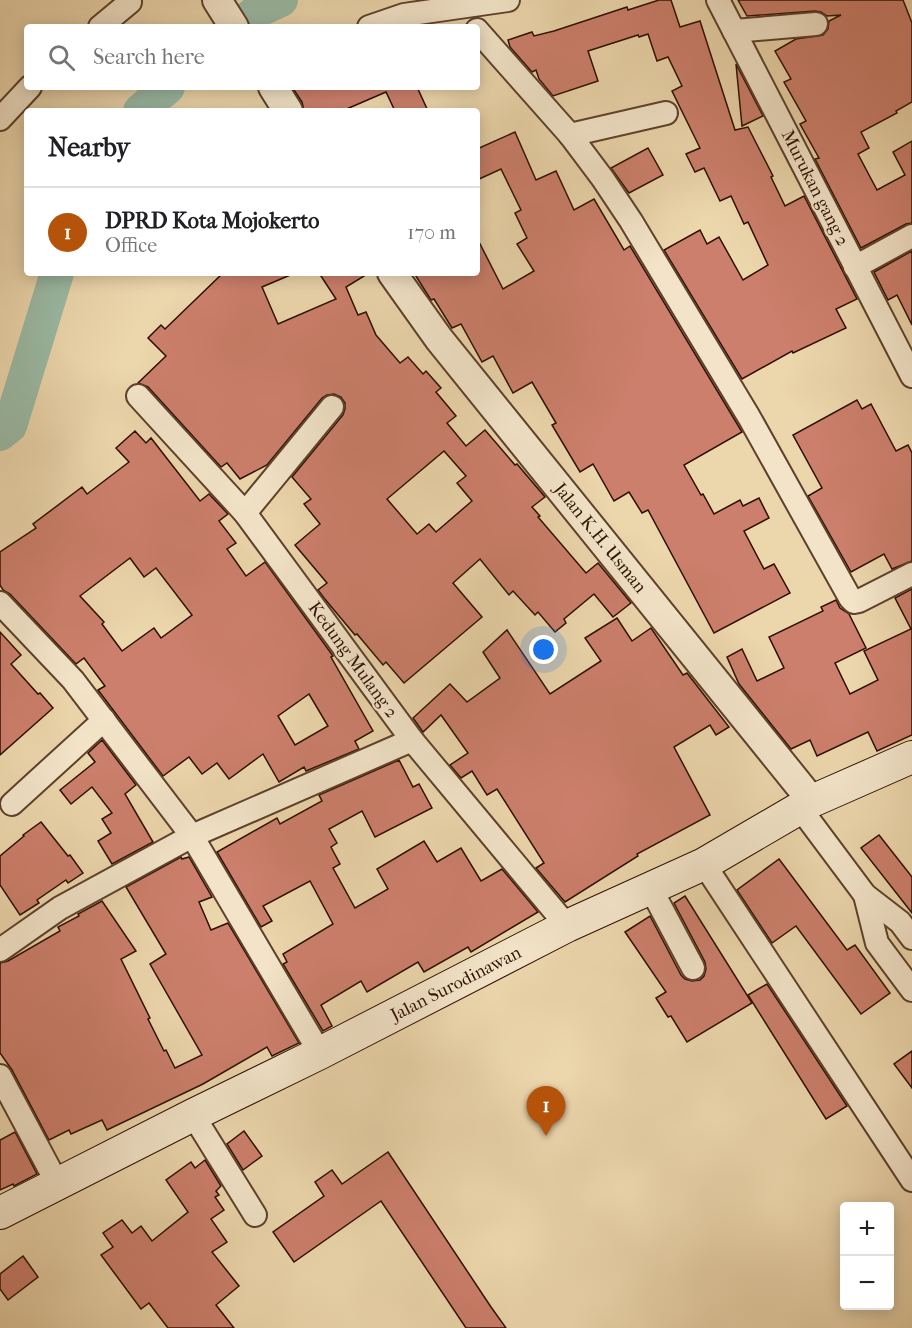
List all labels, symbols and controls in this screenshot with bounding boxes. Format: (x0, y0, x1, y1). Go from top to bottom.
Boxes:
search box (24, 24, 480, 90)
icon: search (45, 41, 78, 74)
text: Search here (93, 44, 205, 70)
street label: Murukan gang 2 (777, 127, 853, 249)
text: Nearby (48, 132, 130, 163)
text: DPRD Kota Mojokerto (105, 208, 320, 234)
text: 1 (64, 221, 71, 244)
text: 170 m (407, 221, 456, 244)
text: Office (105, 234, 157, 257)
street label: Jalan K.H. Usman (548, 477, 651, 598)
street label: Kedung Mulang 2 (304, 598, 402, 722)
your location (529, 635, 558, 664)
street label: Jalan Surodinawan (385, 942, 525, 1027)
pin: 1 (526, 1086, 566, 1136)
map controls (840, 1202, 894, 1310)
button: + (840, 1202, 894, 1256)
button: − (840, 1256, 894, 1310)

